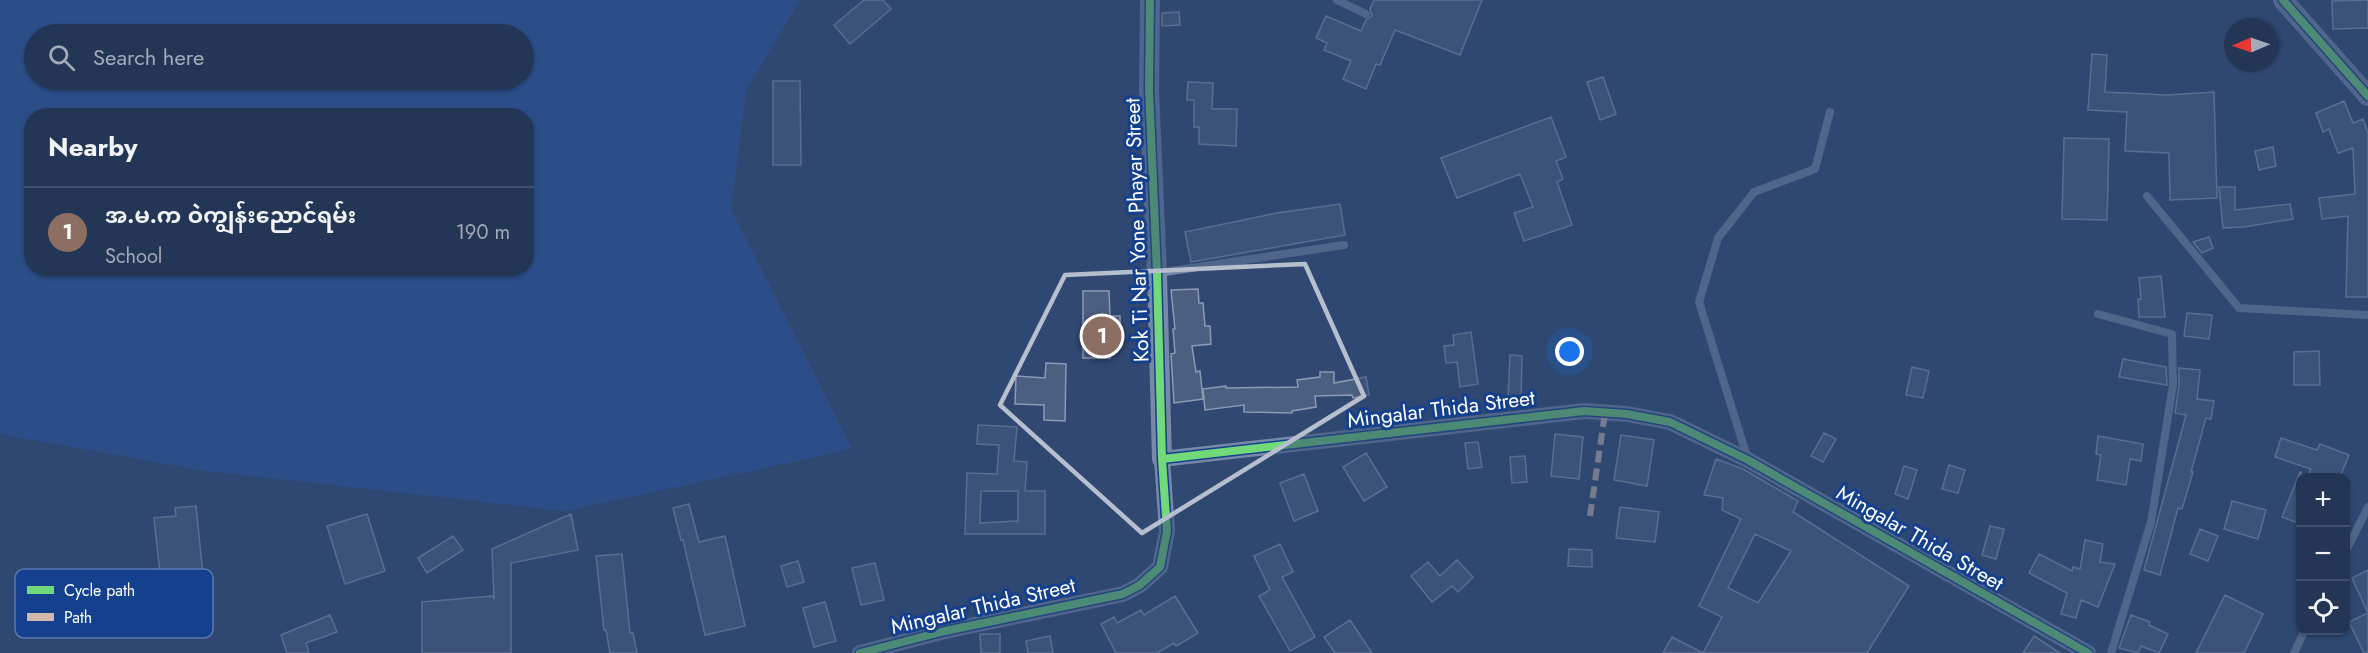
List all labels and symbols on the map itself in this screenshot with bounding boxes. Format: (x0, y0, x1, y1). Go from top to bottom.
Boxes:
north arrow (2224, 18, 2278, 72)
street label: Kok Ti Nar Yone Phayar Street (1117, 97, 1157, 363)
pin: 1 (1082, 314, 1122, 358)
your location (1555, 337, 1584, 366)
street label: Mingalar Thida Street (1346, 383, 1536, 435)
street label: Mingalar Thida Street (1831, 478, 2009, 598)
legend (15, 569, 213, 638)
street label: Mingalar Thida Street (888, 570, 1078, 642)
text: Cycle path (64, 579, 135, 602)
text: Path (64, 606, 92, 629)

